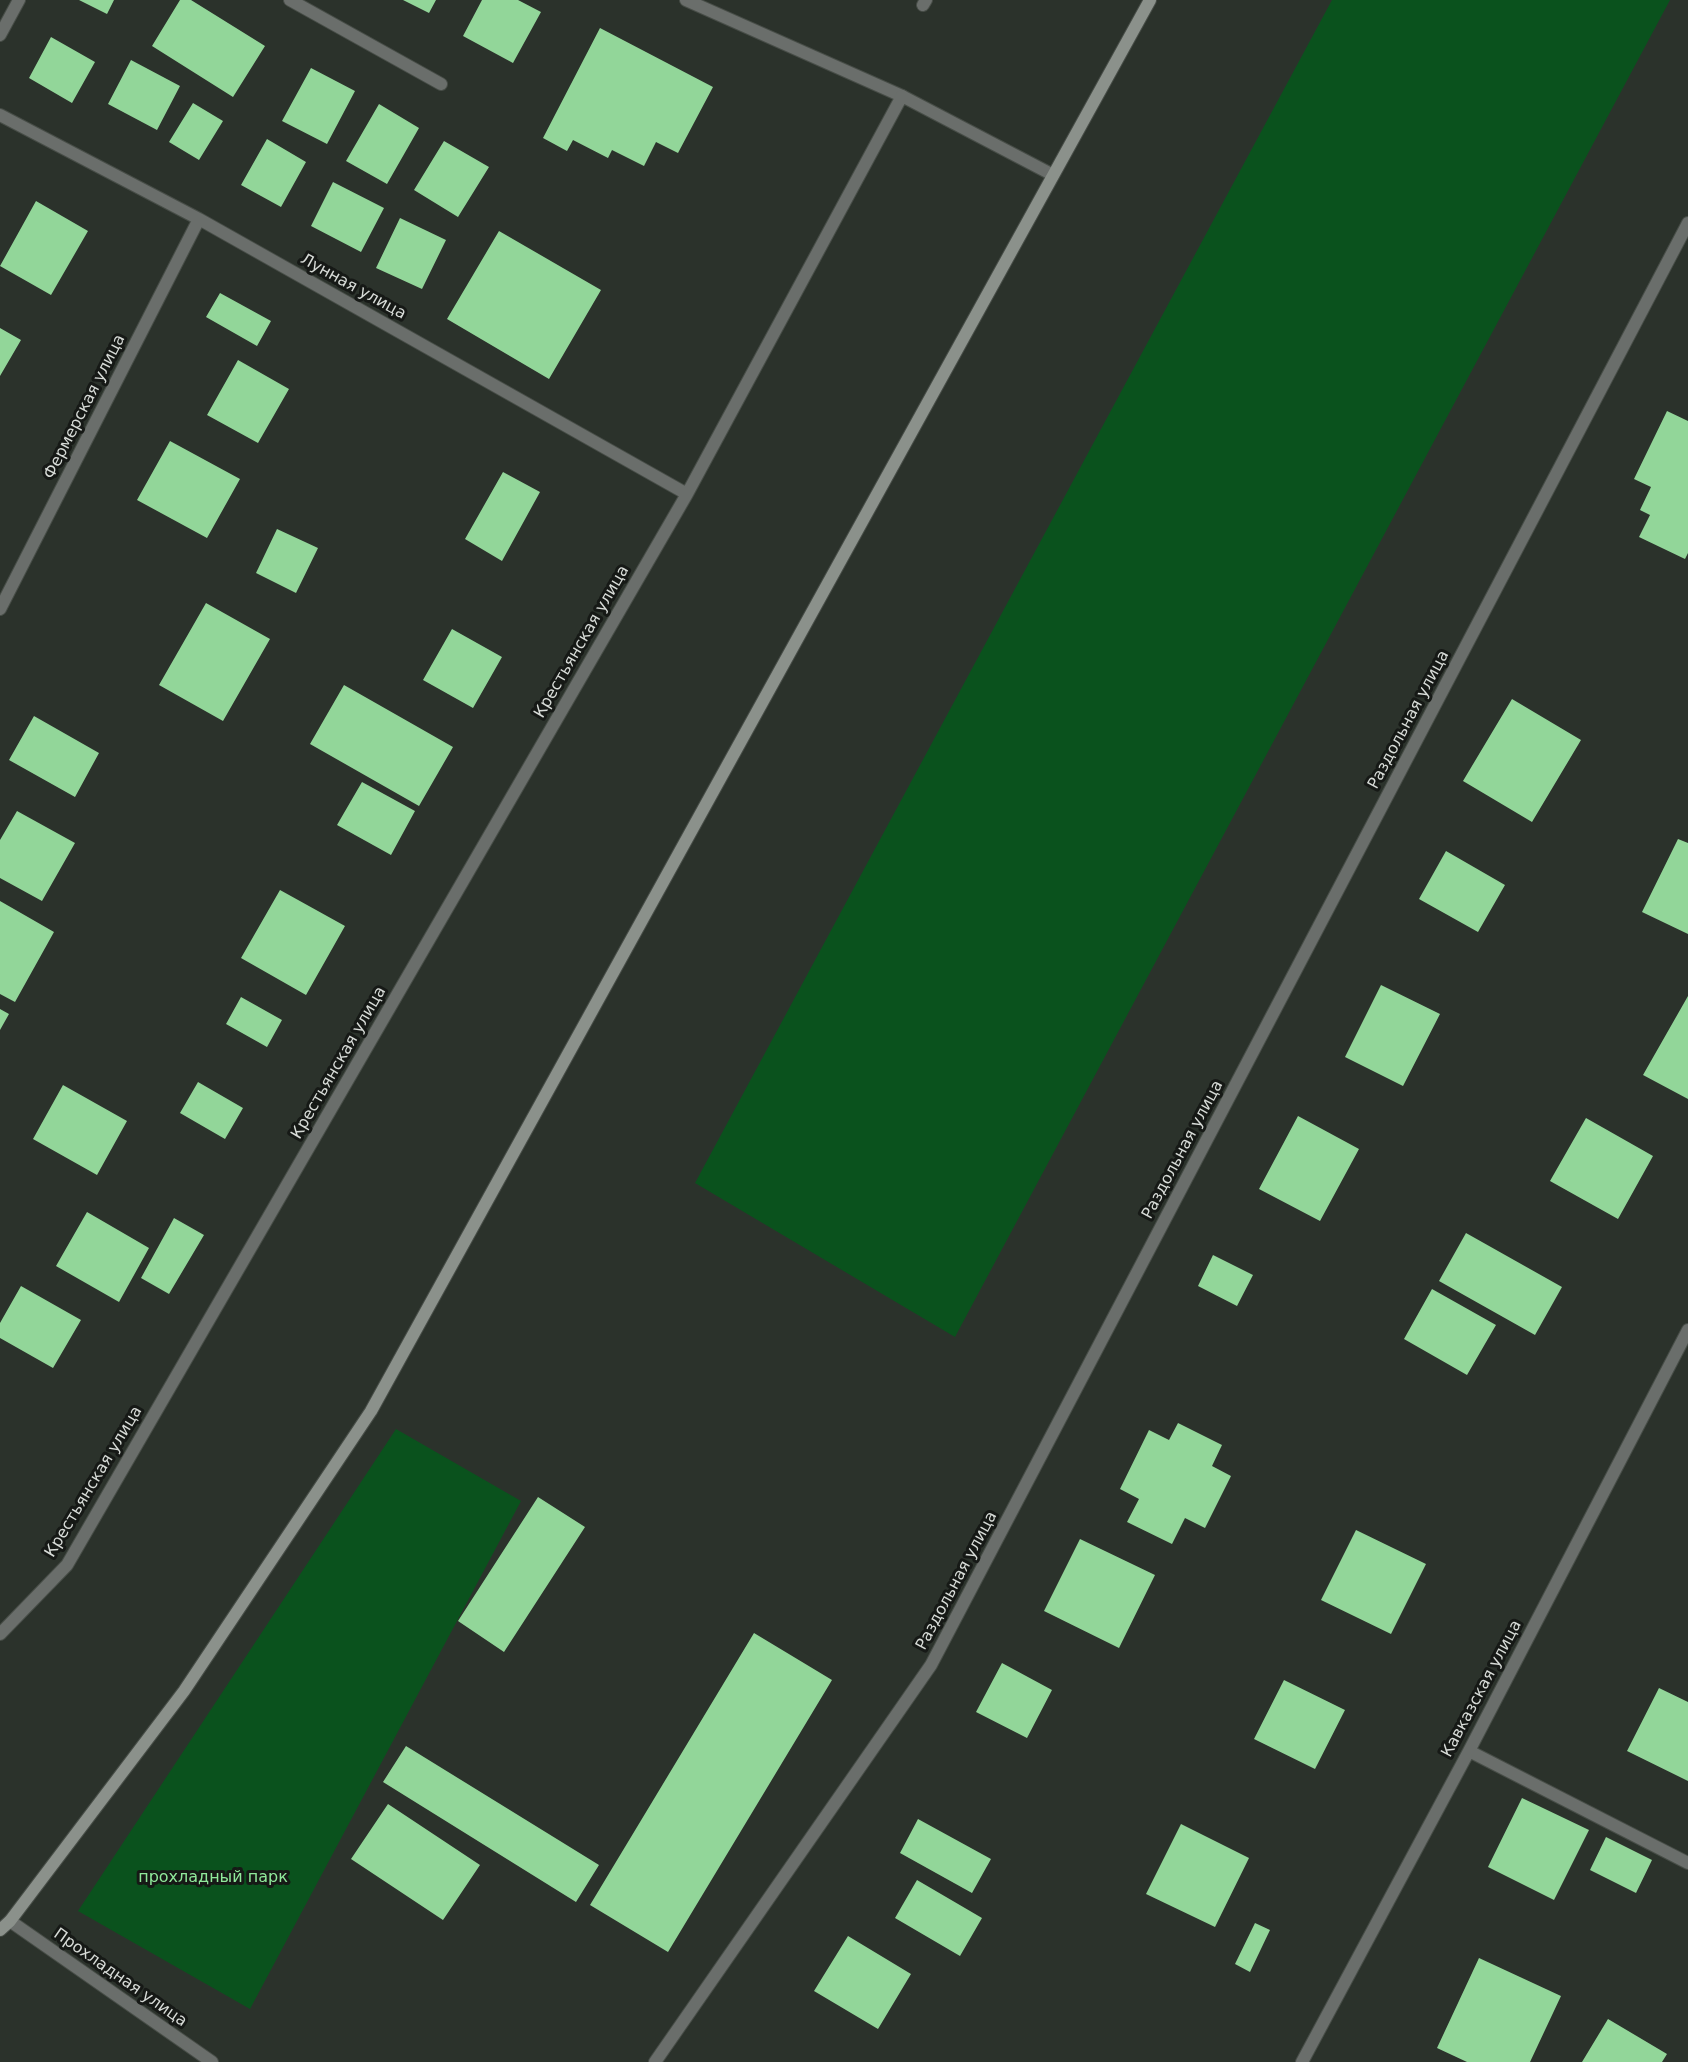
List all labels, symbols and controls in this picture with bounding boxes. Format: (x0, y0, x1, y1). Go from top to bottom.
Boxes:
street label: Лунная улица (297, 250, 409, 324)
street label: Фермерская улица (40, 332, 130, 482)
street label: Крестьянская улица (530, 562, 634, 722)
street label: Раздольная улица (1364, 647, 1454, 793)
street label: Крестьянская улица (287, 983, 391, 1143)
street label: Раздольная улица (1138, 1077, 1228, 1223)
street label: Крестьянская улица (41, 1403, 147, 1561)
street label: Раздольная улица (912, 1508, 1002, 1654)
street label: Кавказская улица (1438, 1617, 1526, 1761)
park label: прохладный парк (138, 1868, 288, 1888)
street label: Прохладная улица (50, 1925, 190, 2031)

